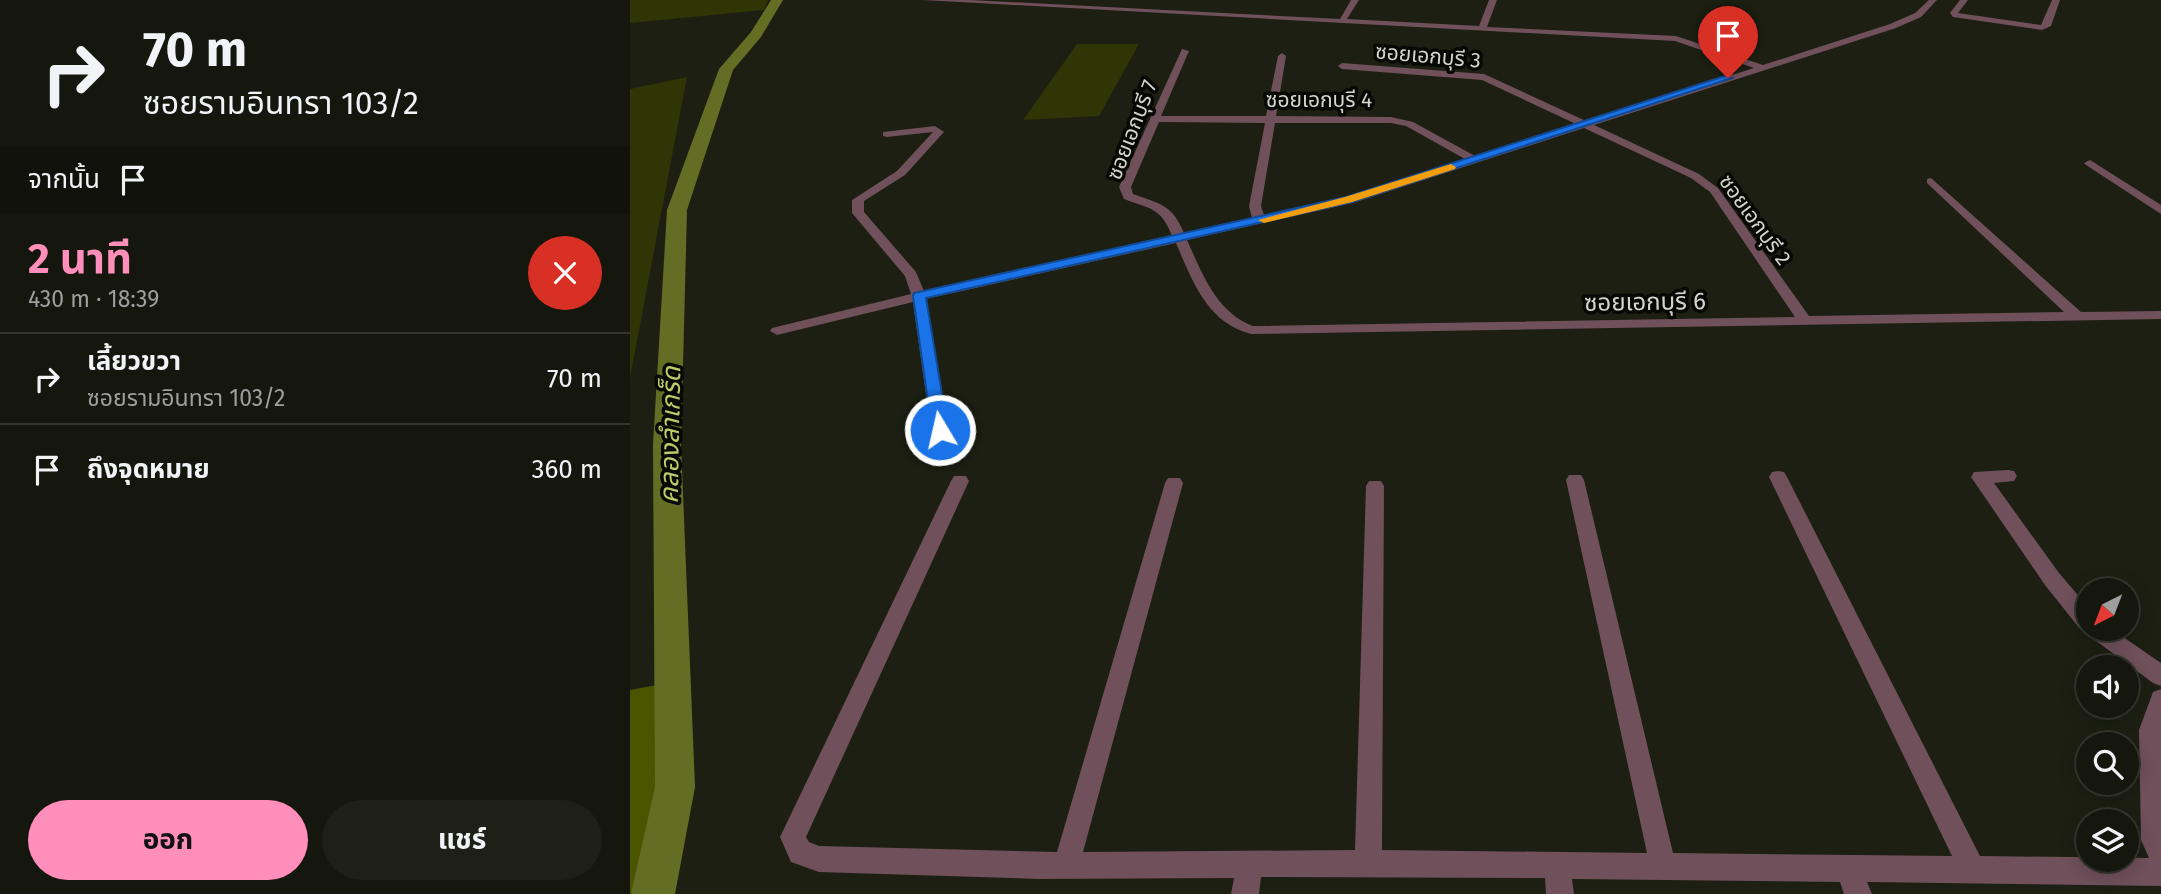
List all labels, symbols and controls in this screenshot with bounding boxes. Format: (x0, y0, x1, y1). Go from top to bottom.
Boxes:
pin (1698, 6, 1758, 78)
icon: arrive (1709, 17, 1747, 55)
text: 70 m (143, 20, 247, 79)
icon: right (28, 28, 119, 119)
street label: ซอยเอกบุรี 3 (1374, 38, 1482, 74)
street label: ซอยเอกบุรี 7 (1101, 76, 1163, 184)
text: ซอยรามอินทรา 103/2 (143, 84, 419, 122)
street label: ซอยเอกบุรี 4 (1266, 87, 1372, 113)
icon: arrive (114, 161, 152, 199)
text: จากนั้น (28, 164, 100, 195)
street label: ซอยเอกบุรี 2 (1713, 170, 1797, 270)
text: 2 นาที (28, 234, 132, 284)
button: close (528, 236, 602, 310)
text: 430 m · 18:39 (28, 285, 159, 313)
street label: ซอยเอกบุรี 6 (1584, 287, 1706, 318)
text: เลี้ยวขวา (87, 346, 181, 377)
icon: right (28, 360, 66, 398)
text: 70 m (547, 363, 602, 394)
water label: คลองลำเกร็ด (654, 365, 687, 504)
text: ซอยรามอินทรา 103/2 (87, 384, 285, 412)
position arrow (903, 393, 977, 467)
icon: arrive (28, 451, 66, 489)
text: ถึงจุดหมาย (87, 454, 210, 485)
text: 360 m (531, 454, 602, 485)
north arrow (2076, 578, 2138, 640)
map controls (2076, 578, 2139, 872)
button: sound (2076, 655, 2139, 718)
button: search (2076, 732, 2139, 795)
button: ออก (28, 800, 308, 880)
button: แชร์ (322, 800, 602, 880)
button: layers (2076, 809, 2139, 872)

